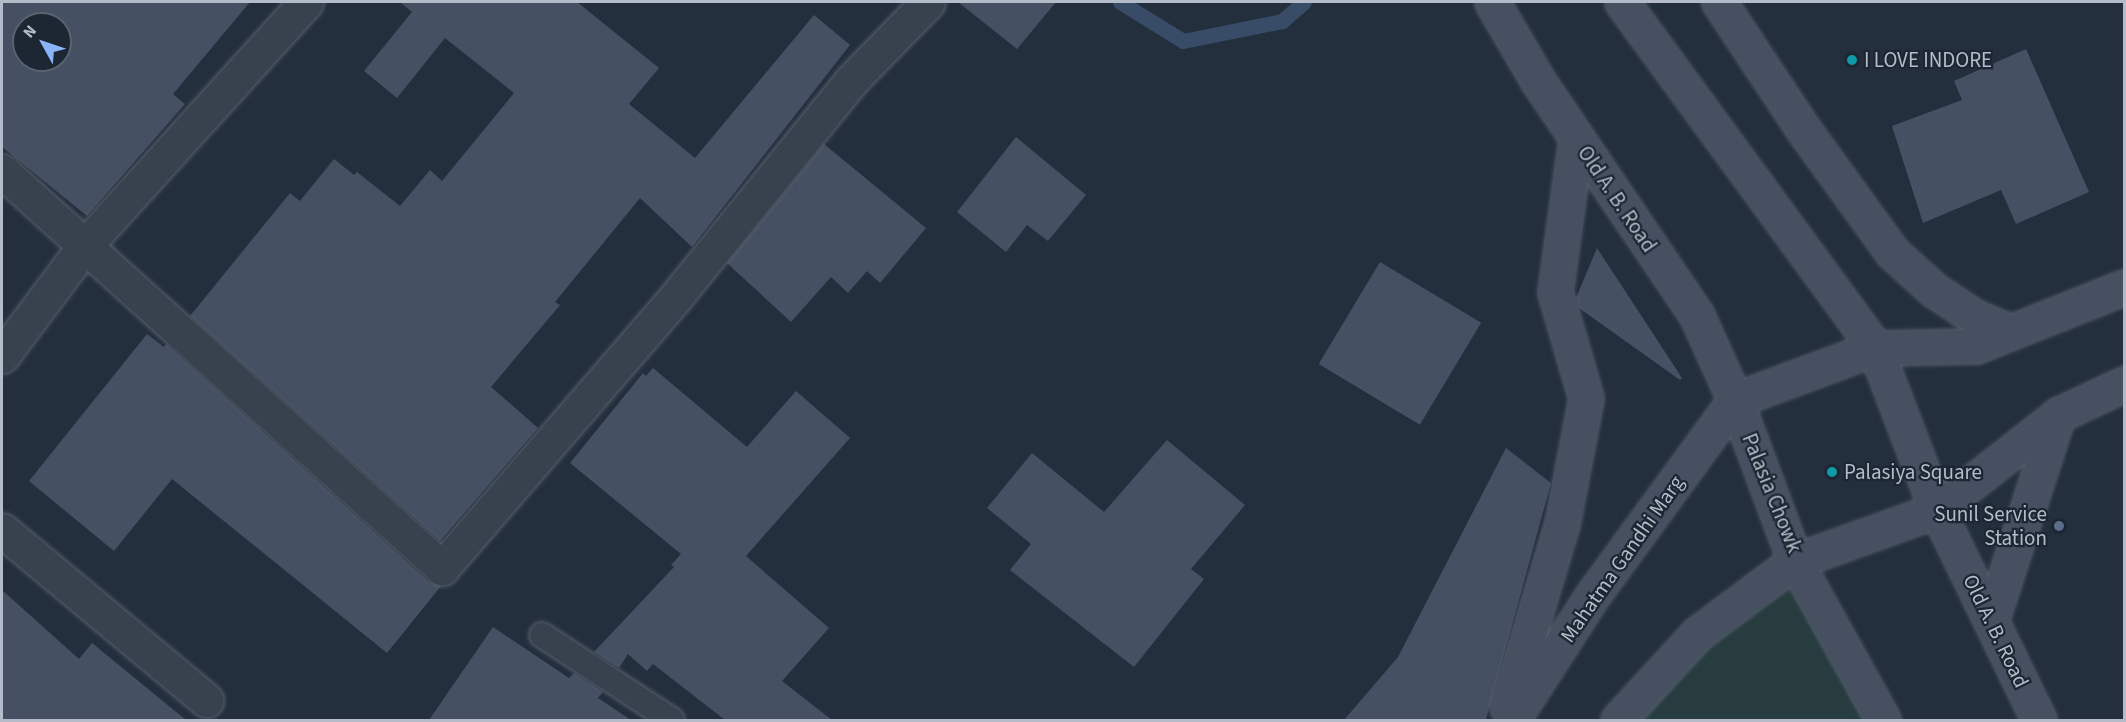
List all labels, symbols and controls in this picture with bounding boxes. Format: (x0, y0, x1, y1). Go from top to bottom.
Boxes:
north arrow (12, 12, 72, 72)
text: N (18, 21, 42, 43)
place label: I LOVE INDORE (1864, 47, 1992, 73)
marker: I LOVE INDORE (1845, 53, 1859, 67)
street label: Old A. B. Road (1572, 141, 1662, 257)
street label: Palasia Chowk (1737, 430, 1807, 556)
place label: Palasiya Square (1844, 459, 1982, 485)
marker: Palasiya Square (1825, 465, 1839, 479)
street label: Mahatma Gandhi Marg (1555, 471, 1689, 647)
place label: Sunil Service Station (1934, 501, 2047, 551)
marker: Sunil Service Station (2052, 519, 2066, 533)
street label: Old A. B. Road (1958, 570, 2034, 692)

